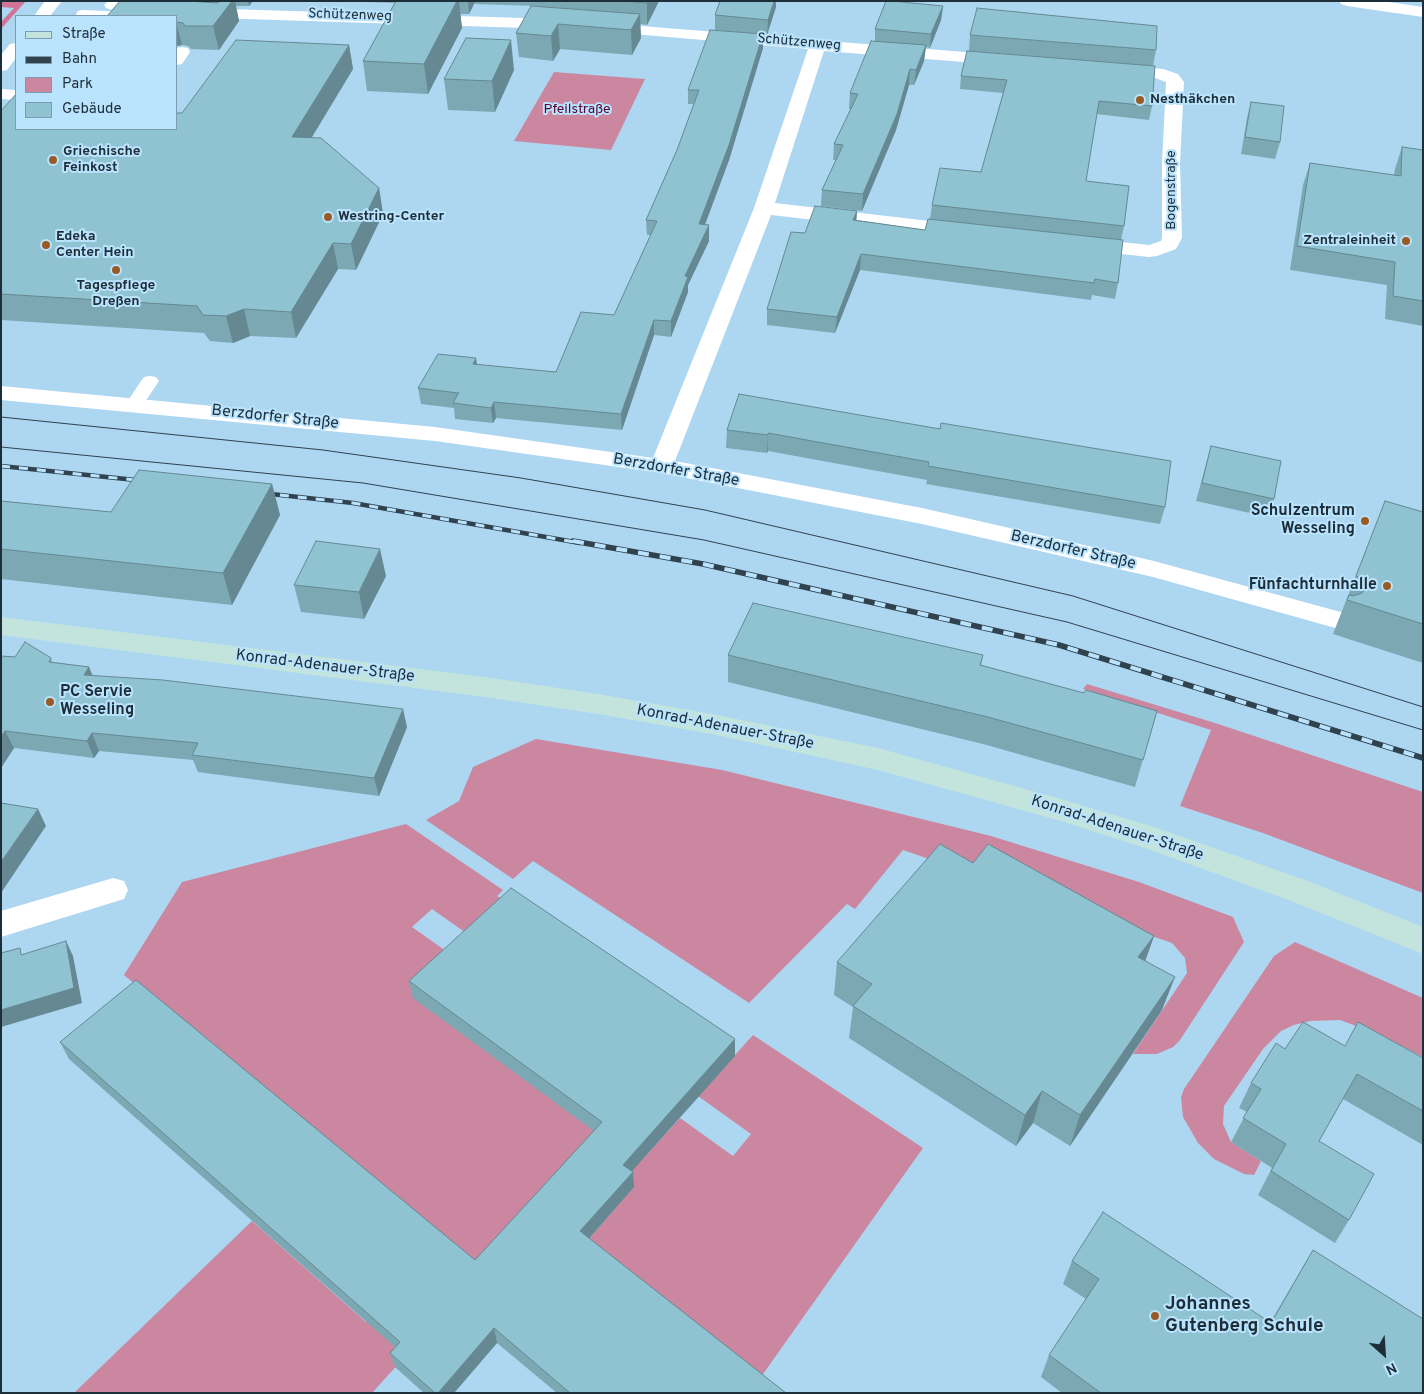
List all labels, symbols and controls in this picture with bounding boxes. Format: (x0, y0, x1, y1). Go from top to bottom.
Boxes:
street label: Schützenweg (308, 6, 392, 26)
legend (15, 15, 178, 130)
text: Straße (62, 25, 106, 44)
street label: Schützenweg (756, 31, 842, 55)
text: Bahn (62, 50, 97, 69)
text: Park (62, 75, 93, 94)
place label: Nesthäkchen (1150, 92, 1235, 108)
marker: Nesthäkchen (1134, 94, 1146, 106)
text: Gebäude (62, 100, 122, 119)
park label: Pfeilstraße (544, 102, 610, 118)
place label: Griechische Feinkost (63, 144, 141, 176)
street label: Bogenstraße (1164, 150, 1180, 230)
marker: Griechische Feinkost (47, 154, 59, 166)
place label: Westring-Center (338, 209, 444, 225)
marker: Westring-Center (322, 211, 334, 223)
place label: Edeka Center Hein (56, 229, 134, 262)
place label: Zentraleinheit (1303, 233, 1396, 249)
marker: Zentraleinheit (1400, 235, 1412, 247)
marker: Edeka Center Hein (40, 239, 52, 251)
marker: Tagespflege Dreßen (110, 264, 122, 276)
place label: Tagespflege Dreßen (77, 278, 155, 310)
street label: Berzdorfer Straße (210, 402, 340, 434)
street label: Berzdorfer Straße (611, 450, 741, 492)
place label: Schulzentrum Wesseling (1251, 502, 1355, 540)
marker: Schulzentrum Wesseling (1359, 515, 1371, 527)
street label: Berzdorfer Straße (1009, 527, 1137, 575)
place label: Fünfachturnhalle (1249, 576, 1377, 596)
marker: Fünfachturnhalle (1381, 580, 1393, 592)
street label: Konrad-Adenauer-Straße (234, 646, 416, 688)
place label: PC Servie Wesseling (60, 683, 134, 721)
marker: PC Servie Wesseling (44, 696, 56, 708)
street label: Konrad-Adenauer-Straße (635, 701, 815, 755)
street label: Konrad-Adenauer-Straße (1028, 792, 1206, 866)
place label: Johannes Gutenberg Schule (1165, 1294, 1324, 1338)
marker: Johannes Gutenberg Schule (1149, 1310, 1161, 1322)
north arrow (1359, 1329, 1409, 1379)
text: N (1383, 1358, 1399, 1378)

